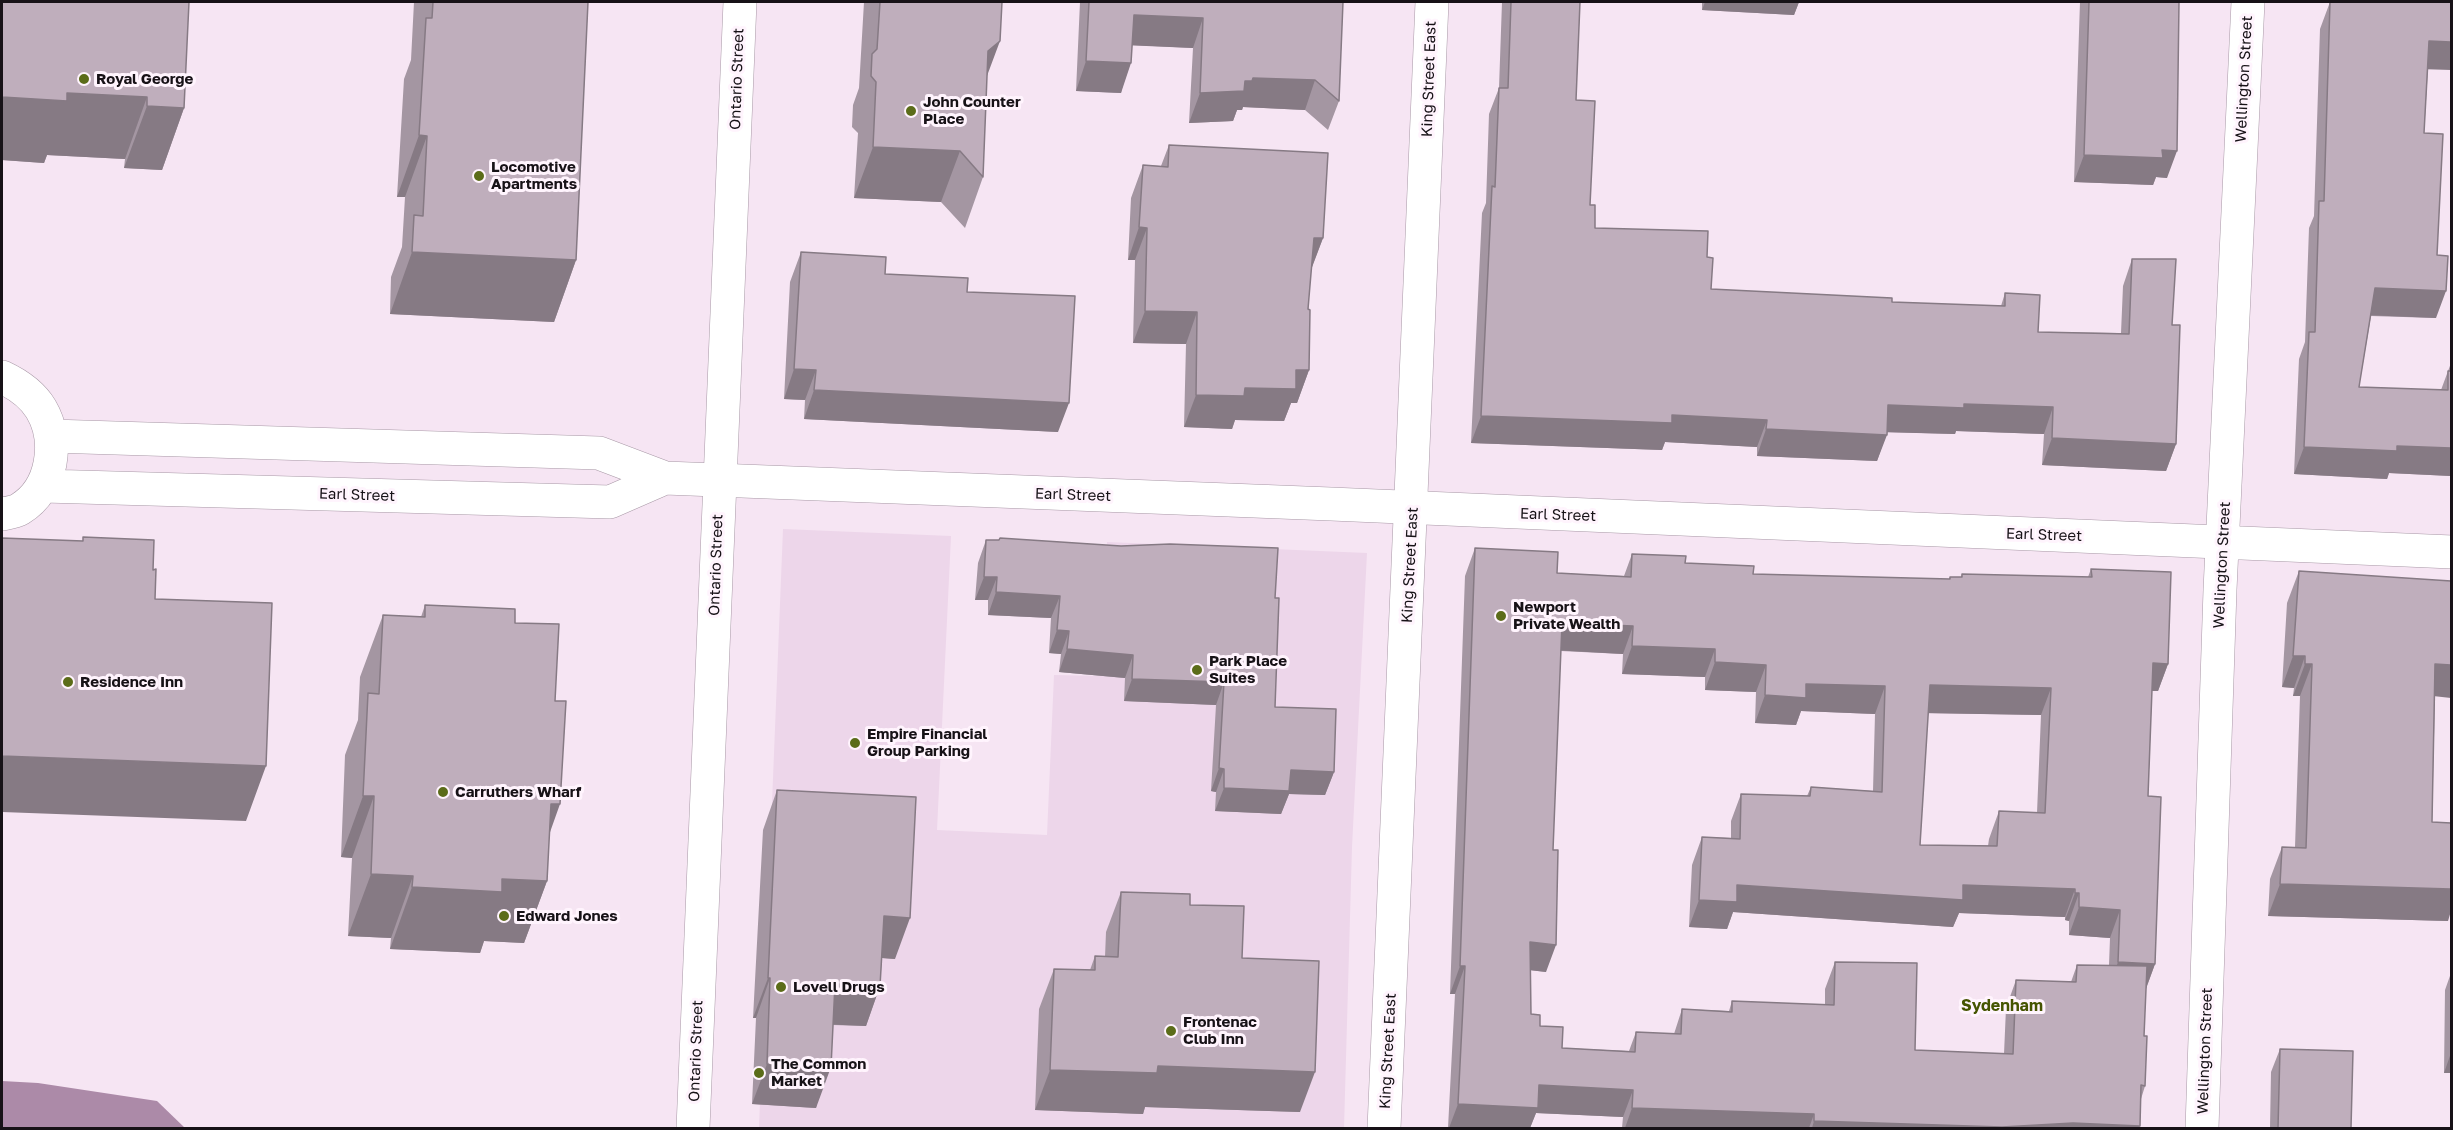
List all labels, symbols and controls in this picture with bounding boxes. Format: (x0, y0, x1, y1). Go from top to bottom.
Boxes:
street label: Wellington Street (2232, 15, 2256, 143)
street label: King Street East (1418, 21, 1440, 137)
street label: Ontario Street (726, 28, 748, 130)
place label: Royal George (96, 70, 193, 88)
marker: Royal George (77, 72, 91, 86)
place label: John Counter Place (923, 93, 1021, 128)
marker: John Counter Place (904, 104, 918, 118)
place label: Locomotive Apartments (491, 158, 577, 193)
marker: Locomotive Apartments (472, 169, 486, 183)
street label: Earl Street (319, 485, 395, 505)
street label: Earl Street (1035, 485, 1111, 505)
street label: Wellington Street (2210, 501, 2234, 629)
street label: Earl Street (1520, 505, 1596, 525)
street label: King Street East (1398, 507, 1422, 623)
street label: Ontario Street (705, 514, 727, 616)
street label: Earl Street (2006, 525, 2082, 545)
place label: Newport Private Wealth (1513, 598, 1620, 633)
marker: Newport Private Wealth (1494, 609, 1508, 623)
place label: Park Place Suites (1209, 652, 1287, 687)
marker: Park Place Suites (1190, 663, 1204, 677)
place label: Residence Inn (80, 673, 183, 691)
marker: Residence Inn (61, 675, 75, 689)
place label: Empire Financial Group Parking (867, 725, 987, 760)
marker: Empire Financial Group Parking (848, 736, 862, 750)
place label: Carruthers Wharf (455, 783, 581, 801)
marker: Carruthers Wharf (436, 785, 450, 799)
place label: Edward Jones (516, 907, 618, 925)
marker: Edward Jones (497, 909, 511, 923)
place label: Lovell Drugs (793, 978, 885, 996)
marker: Lovell Drugs (774, 980, 788, 994)
street label: Wellington Street (2194, 987, 2216, 1115)
street label: King Street East (1376, 993, 1400, 1109)
district label: Sydenham (1961, 996, 2043, 1016)
street label: Ontario Street (685, 1000, 707, 1102)
place label: Frontenac Club Inn (1183, 1013, 1257, 1048)
marker: Frontenac Club Inn (1164, 1024, 1178, 1038)
place label: The Common Market (771, 1055, 866, 1090)
marker: The Common Market (752, 1066, 766, 1080)

